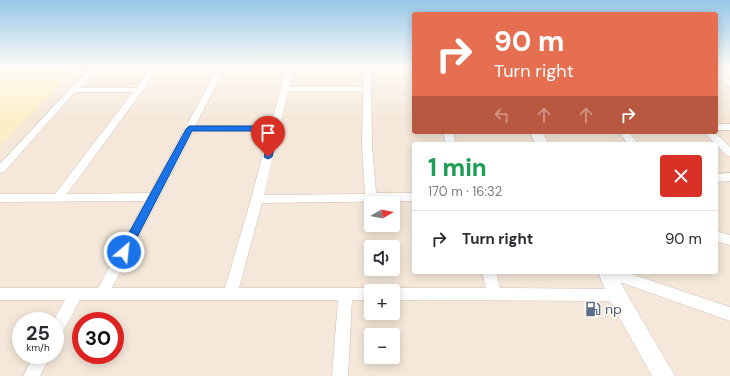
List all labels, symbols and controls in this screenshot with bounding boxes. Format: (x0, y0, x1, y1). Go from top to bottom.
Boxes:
text: 90 m (494, 23, 564, 60)
icon: right (428, 28, 480, 80)
text: Turn right (494, 59, 574, 83)
icon: left (491, 104, 513, 126)
icon: ahead (533, 104, 555, 126)
icon: ahead (575, 104, 597, 126)
icon: right (617, 104, 639, 126)
pin (251, 116, 285, 157)
icon: arrive (257, 122, 279, 144)
text: 1 min (428, 152, 487, 183)
button: close (660, 155, 702, 197)
text: 170 m · 16:32 (428, 183, 502, 200)
north arrow (364, 196, 400, 232)
map controls (364, 196, 400, 364)
icon: right (428, 228, 450, 250)
text: Turn right (462, 229, 533, 249)
text: 90 m (665, 229, 702, 249)
position arrow (103, 231, 145, 273)
button: sound (364, 240, 400, 276)
button: + (364, 284, 400, 320)
fuel station icon: np (584, 300, 602, 318)
place label: np (605, 300, 622, 318)
speed limit sign: 30 (72, 312, 124, 364)
text: 25 (26, 320, 50, 346)
button: − (364, 328, 400, 364)
text: km/h (26, 341, 50, 354)

